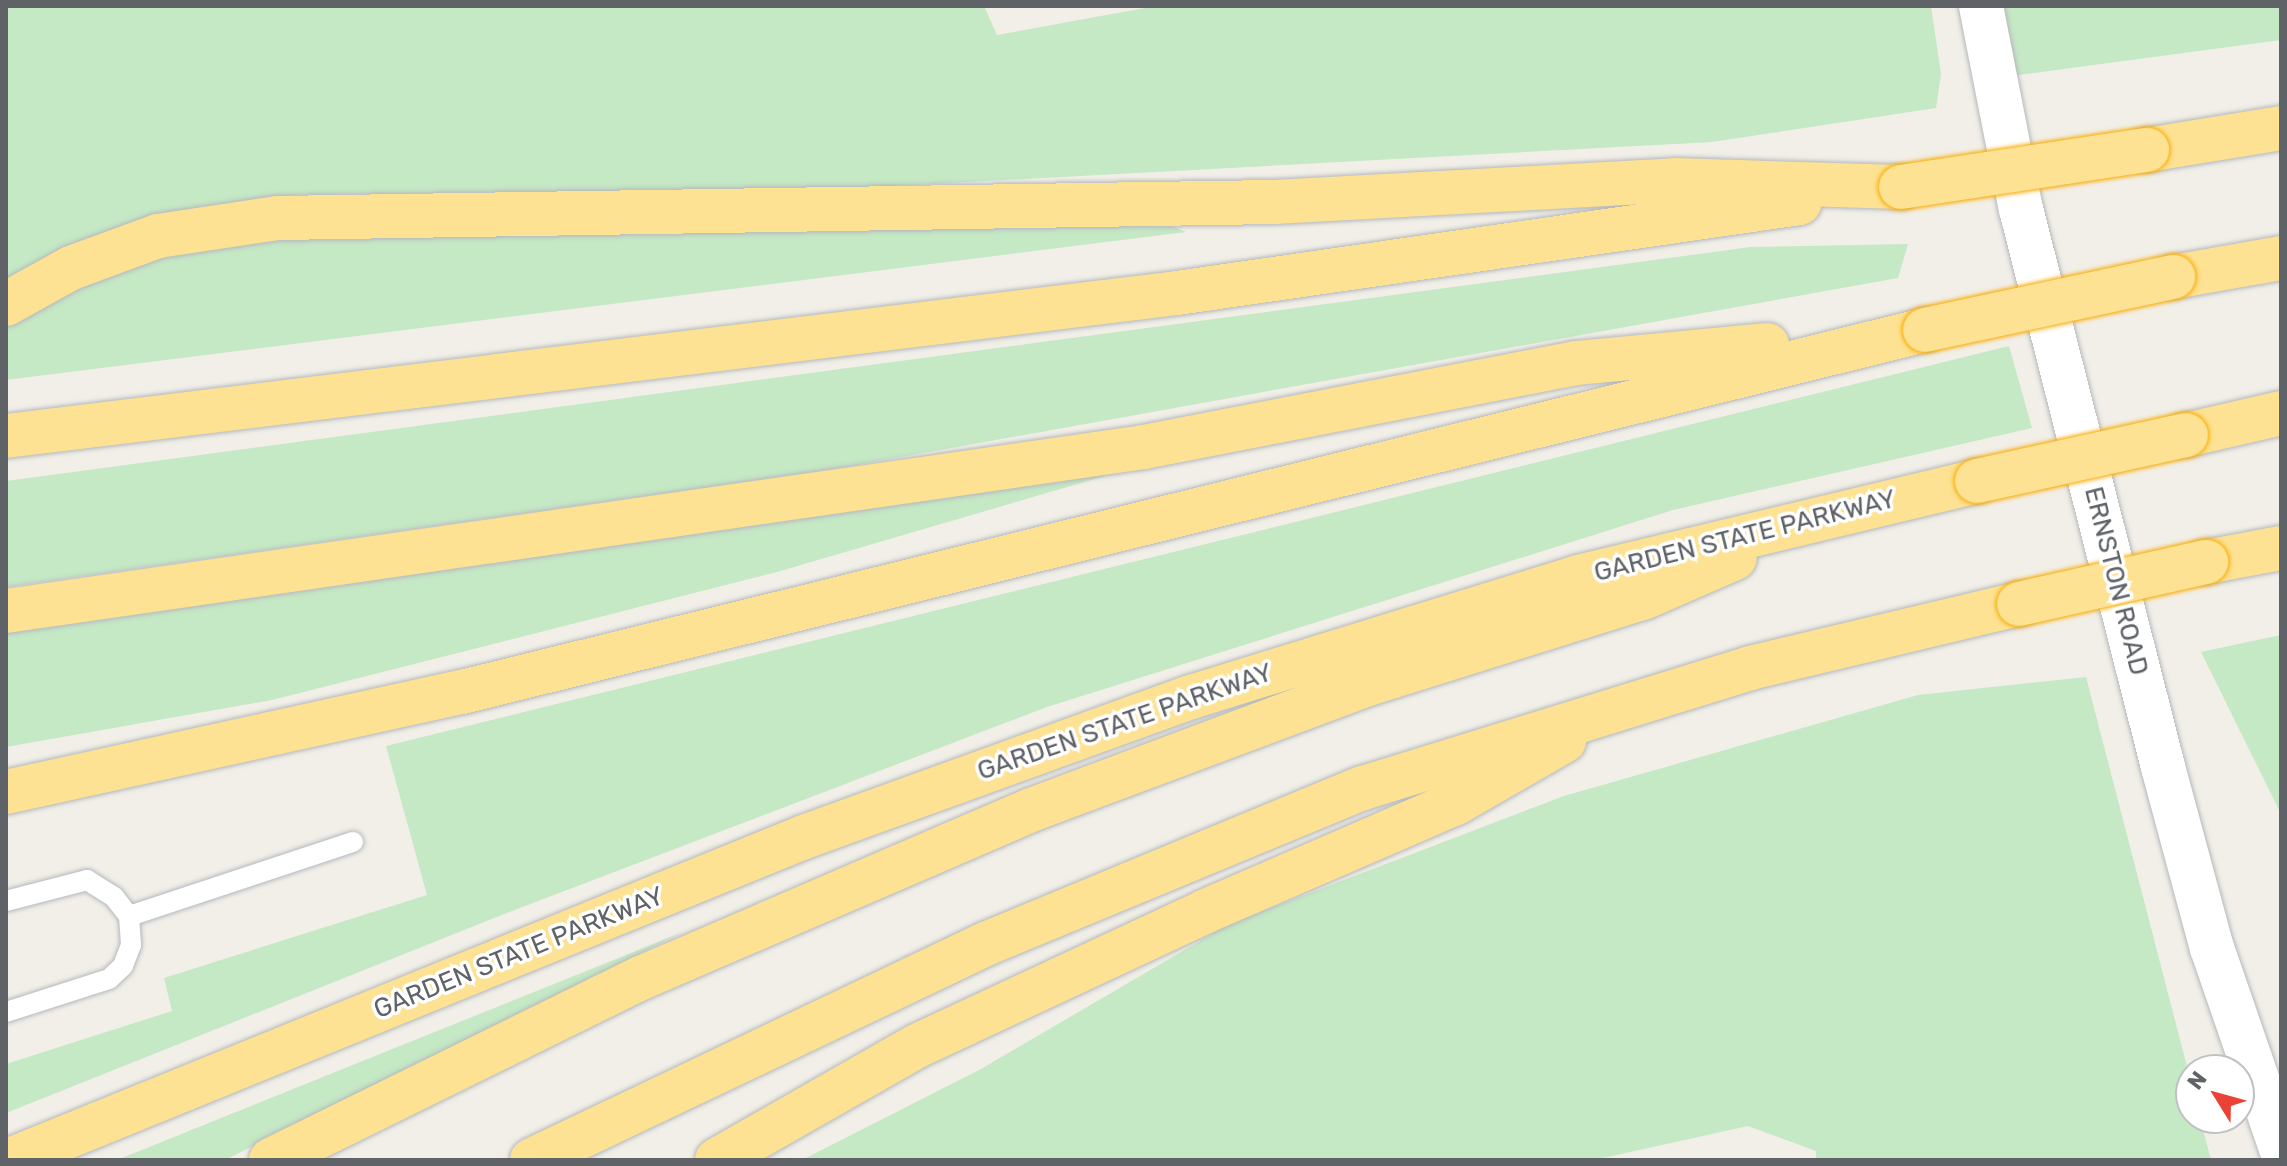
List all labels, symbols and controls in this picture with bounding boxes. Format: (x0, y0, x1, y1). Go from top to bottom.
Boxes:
street label: GARDEN STATE PARKWAY (1591, 483, 1899, 589)
street label: ERNSTON ROAD (2078, 484, 2154, 678)
street label: GARDEN STATE PARKWAY (973, 657, 1277, 787)
street label: GARDEN STATE PARKWAY (369, 880, 669, 1026)
north arrow (2175, 1054, 2255, 1134)
text: N (2181, 1066, 2213, 1095)

